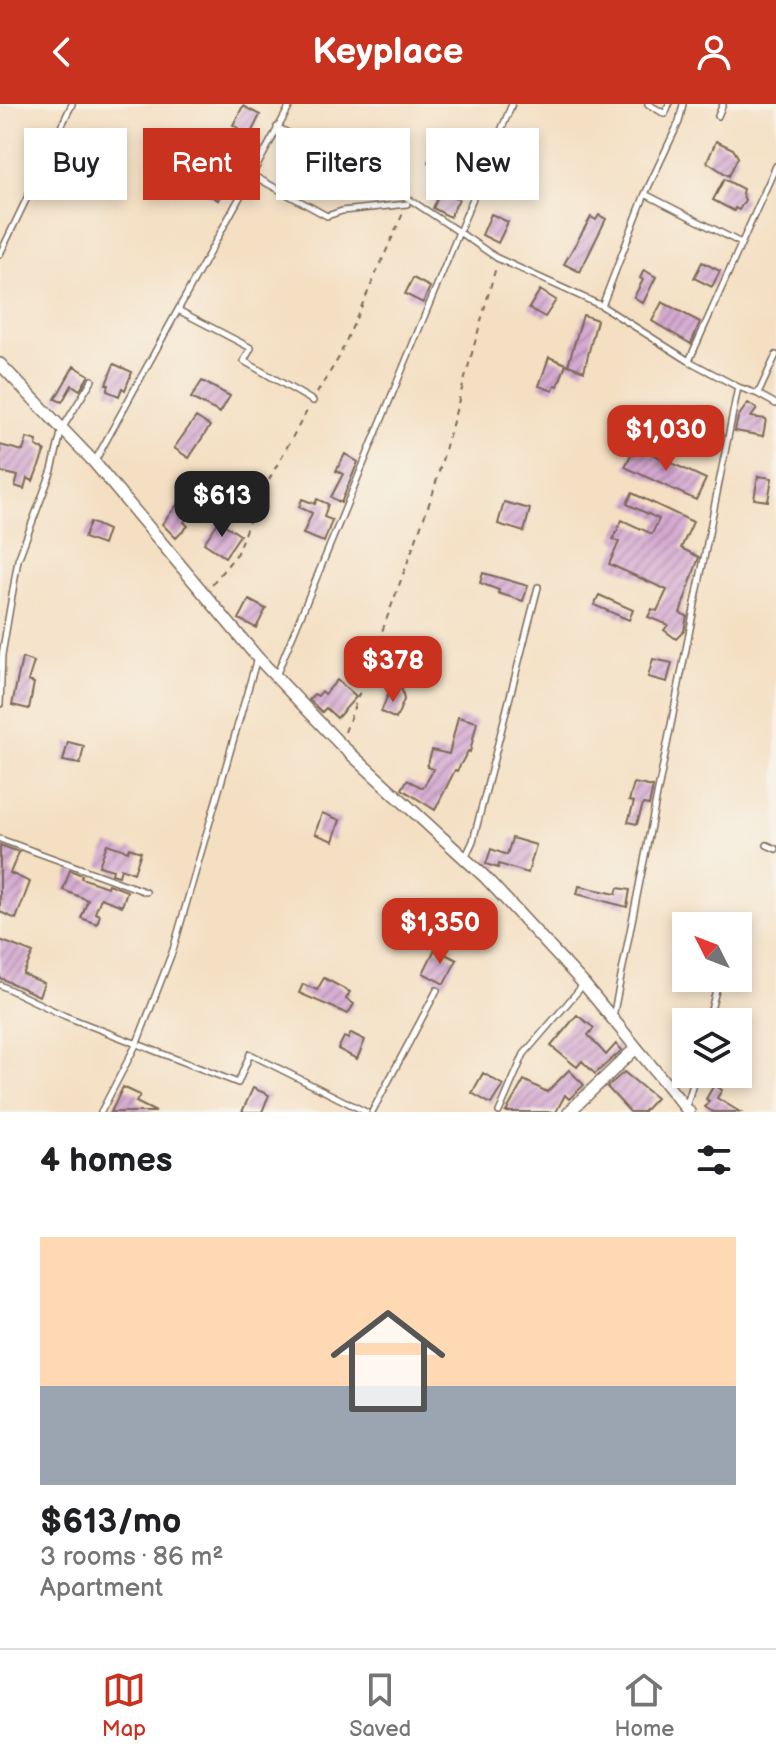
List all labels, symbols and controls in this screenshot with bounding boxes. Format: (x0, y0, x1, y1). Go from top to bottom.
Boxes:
icon: back (40, 30, 84, 74)
icon: person (692, 30, 736, 74)
text: Keyplace (313, 31, 463, 74)
chip: Buy (24, 128, 127, 200)
chip: Rent (143, 128, 260, 200)
chip: Filters (276, 128, 410, 200)
chip: New (426, 128, 539, 200)
pin: $1,030 (601, 405, 731, 473)
text: $1,030 (625, 415, 707, 446)
pin: $613 (175, 471, 269, 539)
text: $613 (192, 481, 252, 512)
pin: $378 (346, 636, 440, 704)
text: $378 (362, 646, 424, 677)
pin: $1,350 (375, 898, 505, 966)
text: $1,350 (400, 908, 480, 939)
north arrow (672, 912, 752, 992)
map controls (672, 912, 752, 1088)
button: layers (672, 1008, 752, 1088)
icon: filters (692, 1138, 736, 1182)
text: 4 homes (40, 1140, 172, 1181)
icon: home (316, 1289, 460, 1433)
text: $613/mo (40, 1501, 181, 1542)
text: 3 rooms · 86 m² (40, 1542, 224, 1573)
text: Apartment (40, 1573, 163, 1604)
tab: Map (102, 1668, 146, 1743)
tab: Saved (349, 1668, 411, 1743)
tab: Home (614, 1668, 674, 1743)

